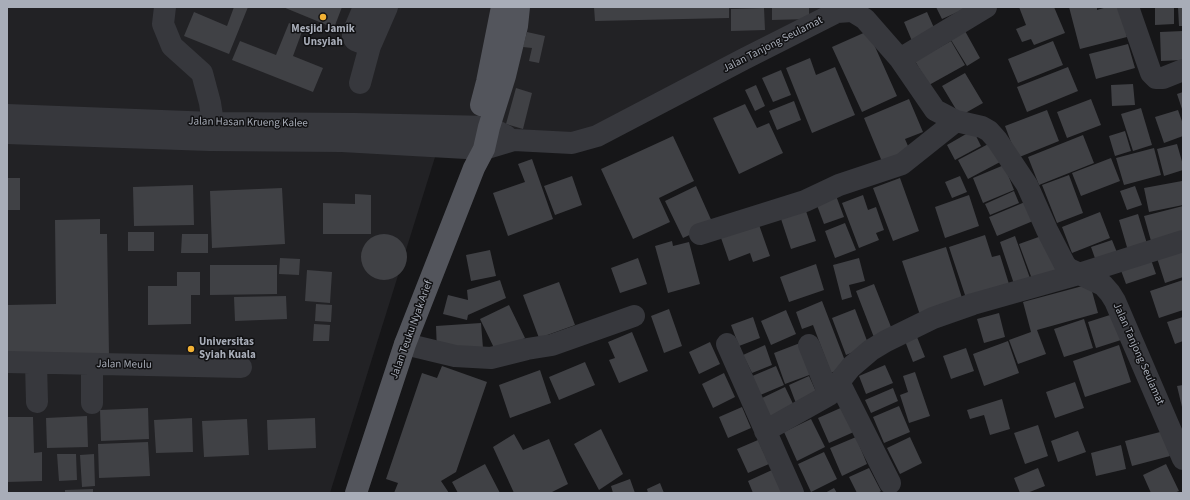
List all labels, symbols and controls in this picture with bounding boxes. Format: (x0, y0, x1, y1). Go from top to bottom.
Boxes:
marker: Mesjid Jamik Unsyiah (318, 12, 328, 22)
street label: Jalan Tanjong Seulamat (721, 14, 825, 76)
place label: Mesjid Jamik Unsyiah (291, 23, 355, 49)
street label: Jalan Hasan Krueng Kalee (188, 115, 308, 131)
street label: Jalan Teuku Nyak Arief (388, 279, 436, 381)
street label: Jalan Tanjong Seulamat (1110, 301, 1166, 407)
place label: Universitas Syiah Kuala (199, 336, 256, 362)
marker: Universitas Syiah Kuala (186, 344, 196, 354)
street label: Jalan Meulu (96, 358, 152, 372)

